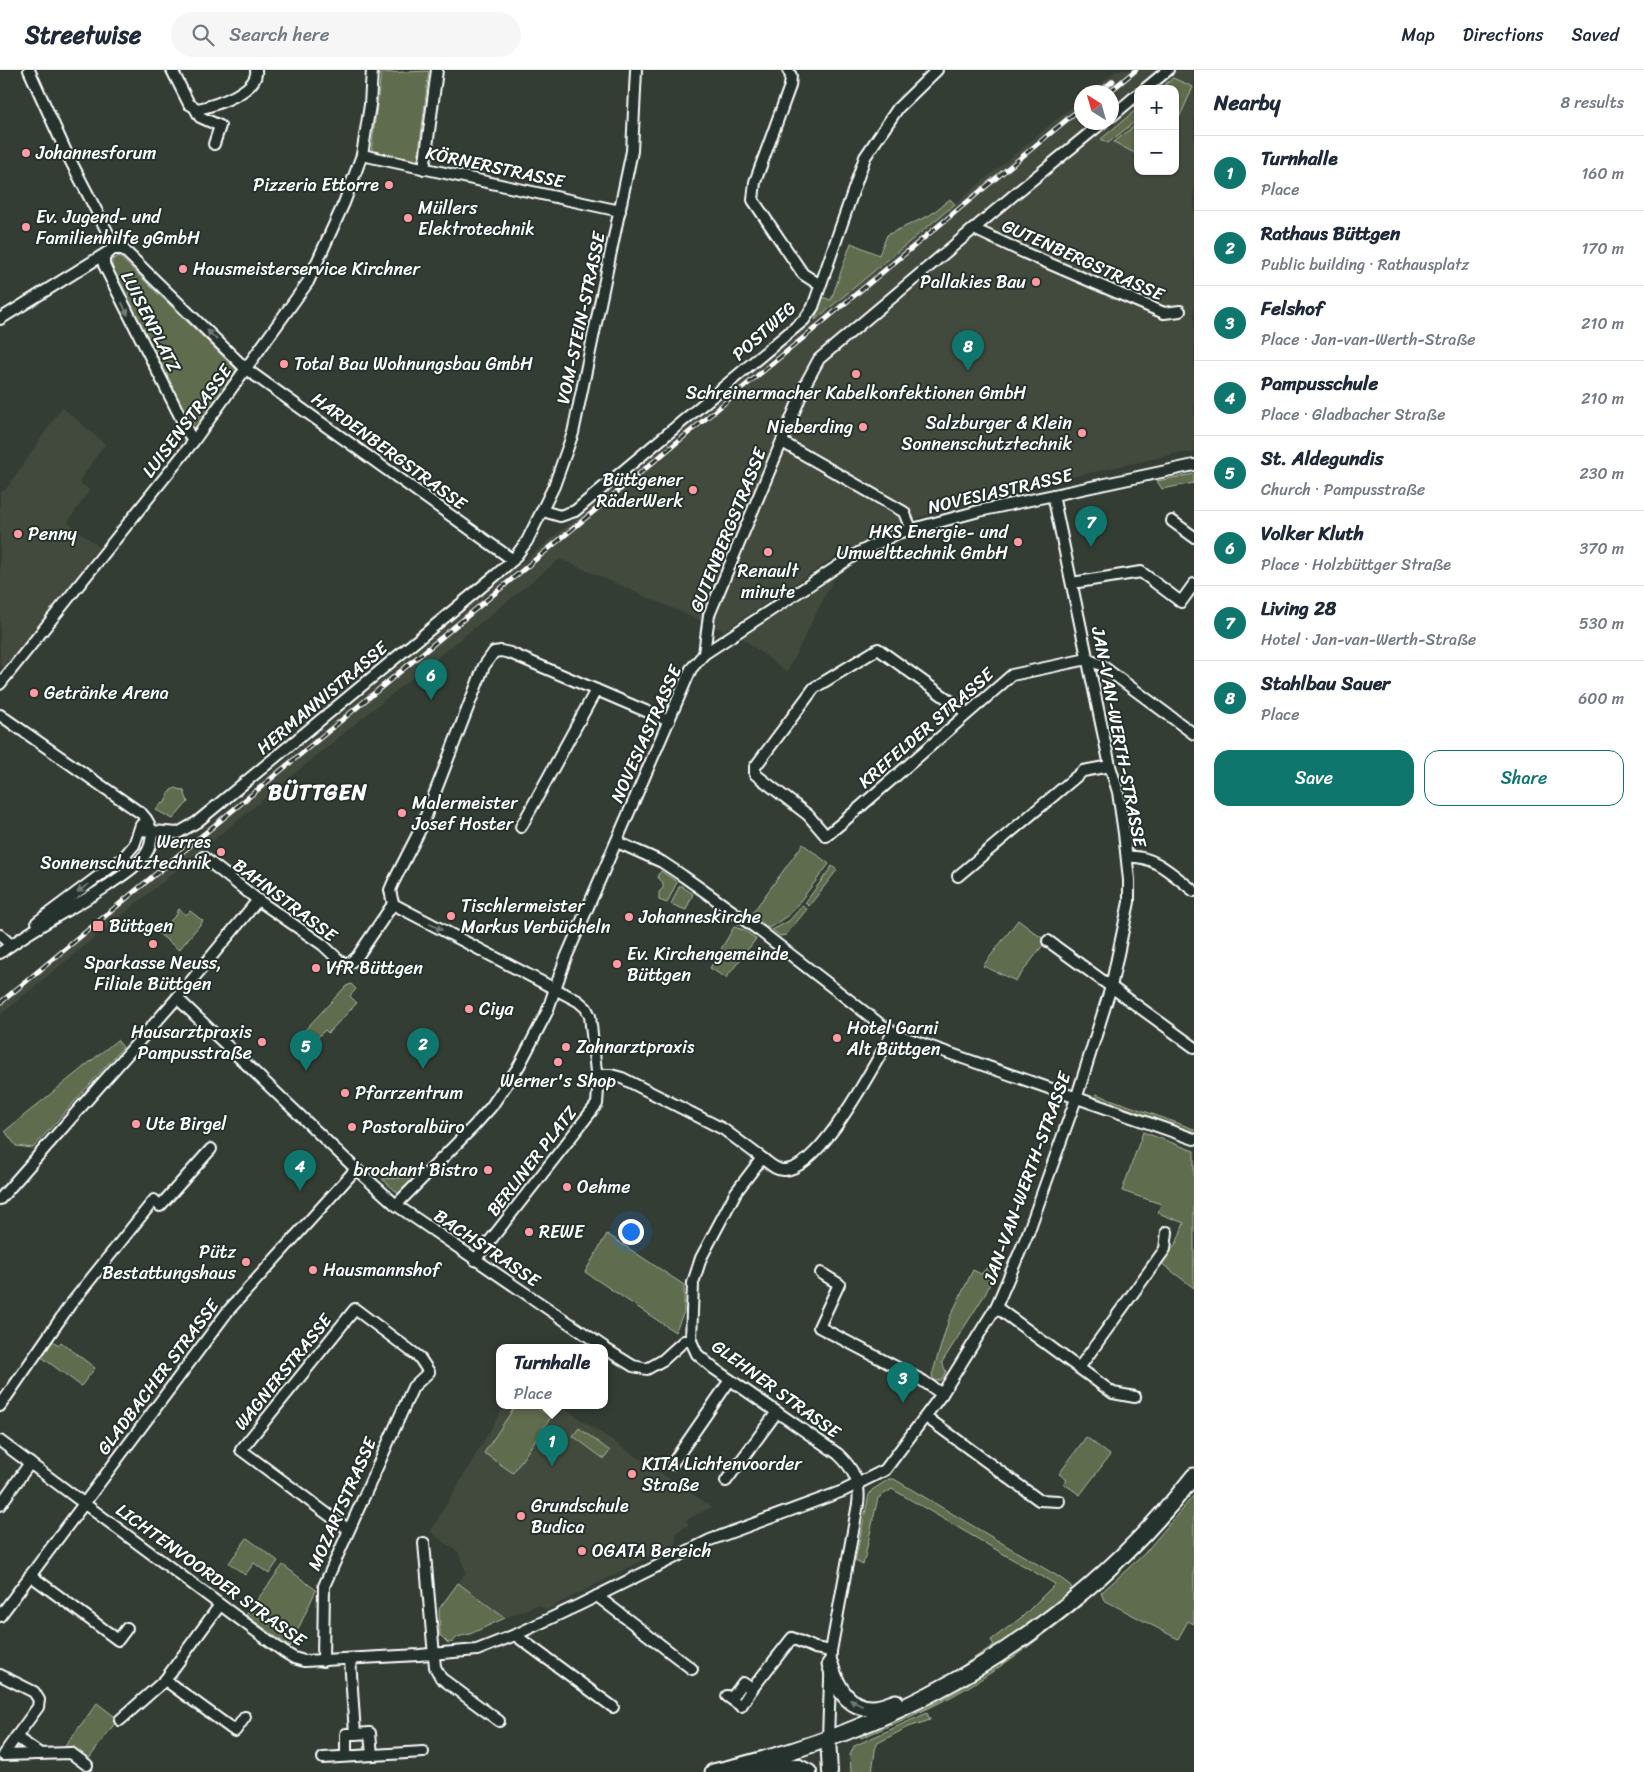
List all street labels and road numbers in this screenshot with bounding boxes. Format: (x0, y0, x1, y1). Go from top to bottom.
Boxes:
street label: KÖRNERSTRASSE (423, 137, 568, 198)
street label: GUTENBERGSTRASSE (997, 210, 1170, 311)
street label: VOM-STEIN-STRASSE (547, 228, 615, 407)
street label: LUISENPLATZ (112, 266, 190, 379)
street label: POSTWEG (724, 293, 804, 369)
street label: LUISENSTRASSE (133, 356, 241, 485)
street label: HARDENBERGSTRASSE (304, 383, 474, 519)
street label: GUTENBERGSTRASSE (680, 442, 776, 617)
street label: NOVESIASTRASSE (924, 459, 1077, 523)
street label: JAN-VAN-WERTH-STRASSE (1082, 623, 1156, 851)
street label: HERMANNISTRASSE (249, 632, 396, 763)
street label: NOVESIASTRASSE (601, 659, 691, 808)
street label: KREFELDER STRASSE (851, 659, 1002, 797)
street label: BAHNSTRASSE (226, 850, 345, 951)
street label: JAN-VAN-WERTH-STRASSE (973, 1066, 1081, 1290)
street label: BERLINER PLATZ (478, 1098, 586, 1224)
street label: BACHSTRASSE (427, 1200, 548, 1296)
street label: GLADBACHER STRASSE (88, 1291, 228, 1462)
street label: WAGNERSTRASSE (226, 1306, 341, 1438)
street label: GLEHNER STRASSE (705, 1331, 848, 1448)
street label: MOZARTSTRASSE (298, 1431, 386, 1576)
street label: LICHTENVOORDER STRASSE (109, 1495, 314, 1656)

